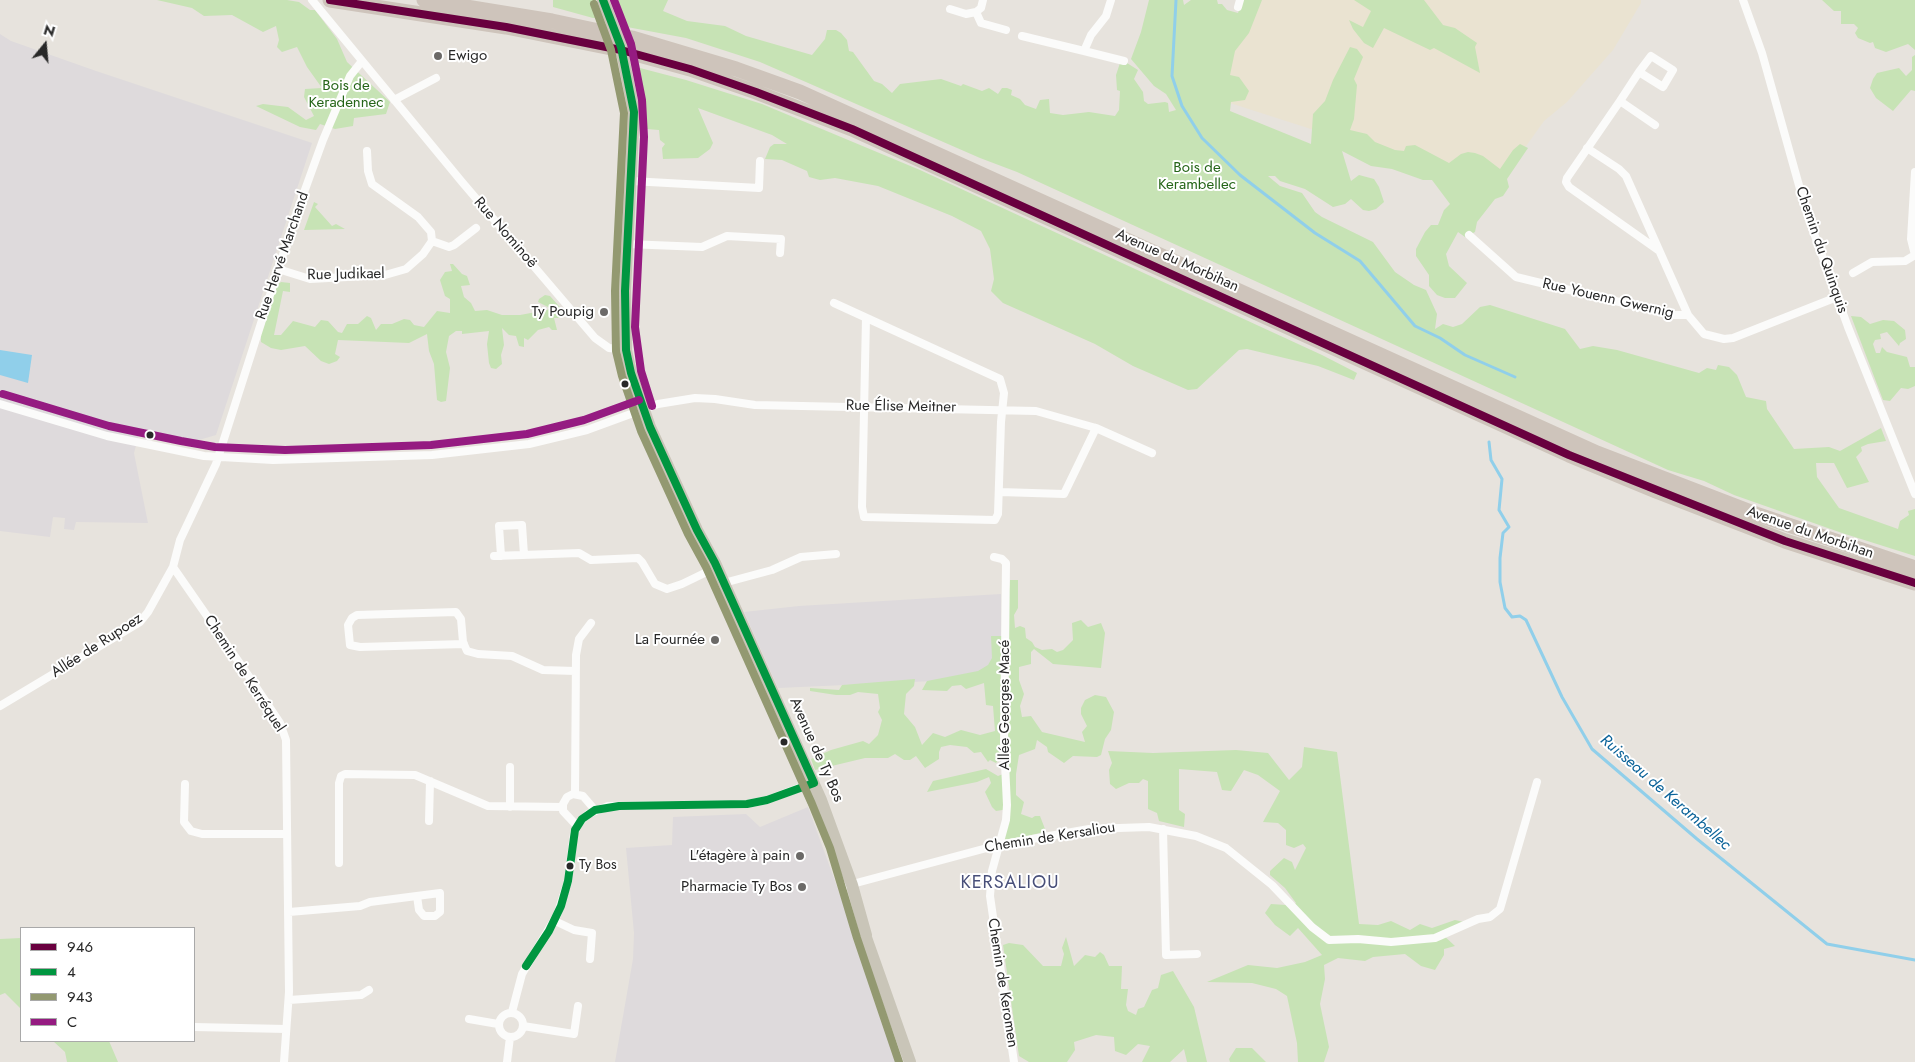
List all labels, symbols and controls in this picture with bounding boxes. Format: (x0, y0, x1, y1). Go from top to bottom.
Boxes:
text: N (41, 19, 58, 42)
north arrow (20, 20, 70, 70)
place label: Ewigo (448, 47, 487, 65)
marker: Ewigo (432, 50, 444, 62)
park label: Bois de Keradennec (308, 77, 384, 112)
park label: Bois de Kerambellec (1158, 159, 1236, 194)
street label: Chemin du Quinquis (1791, 184, 1851, 316)
street label: Rue Hervé Marchand (253, 190, 313, 322)
street label: Rue Nominoë (469, 194, 541, 272)
street label: Avenue du Morbihan (1113, 226, 1241, 296)
street label: Rue Judikael (307, 265, 385, 285)
street label: Rue Youenn Gwernig (1540, 275, 1676, 323)
place label: Ty Poupig (532, 303, 594, 321)
marker: Ty Poupig (598, 306, 610, 318)
unlabelled marker (620, 379, 630, 389)
street label: Rue Élise Meitner (846, 397, 956, 417)
unlabelled marker (145, 430, 155, 440)
street label: Avenue du Morbihan (1744, 503, 1876, 563)
street label: Allée de Rupoez (48, 610, 146, 682)
street label: Chemin de Kerréquel (199, 612, 289, 736)
place label: La Fournée (635, 631, 705, 649)
marker: La Fournée (709, 634, 721, 646)
street label: Allée Georges Macé (996, 640, 1014, 770)
street label: Avenue de Ty Bos (785, 695, 847, 805)
water label: Ruisseau de Kerambellec (1596, 731, 1734, 855)
unlabelled marker (779, 737, 789, 747)
street label: Chemin de Kersaliou (983, 819, 1117, 857)
place label: L'étagère à pain (690, 847, 790, 865)
marker: L'étagère à pain (794, 850, 806, 862)
place label: Ty Bos (579, 858, 617, 874)
marker: Ty Bos (565, 861, 575, 871)
district label: KERSALIOU (959, 873, 1061, 895)
place label: Pharmacie Ty Bos (681, 878, 792, 896)
marker: Pharmacie Ty Bos (796, 881, 808, 893)
street label: Chemin de Keromen (983, 917, 1021, 1049)
legend (20, 927, 195, 1042)
text: 946 (67, 936, 93, 958)
text: 4 (67, 961, 76, 983)
text: 943 (67, 986, 93, 1008)
text: C (67, 1011, 77, 1033)

